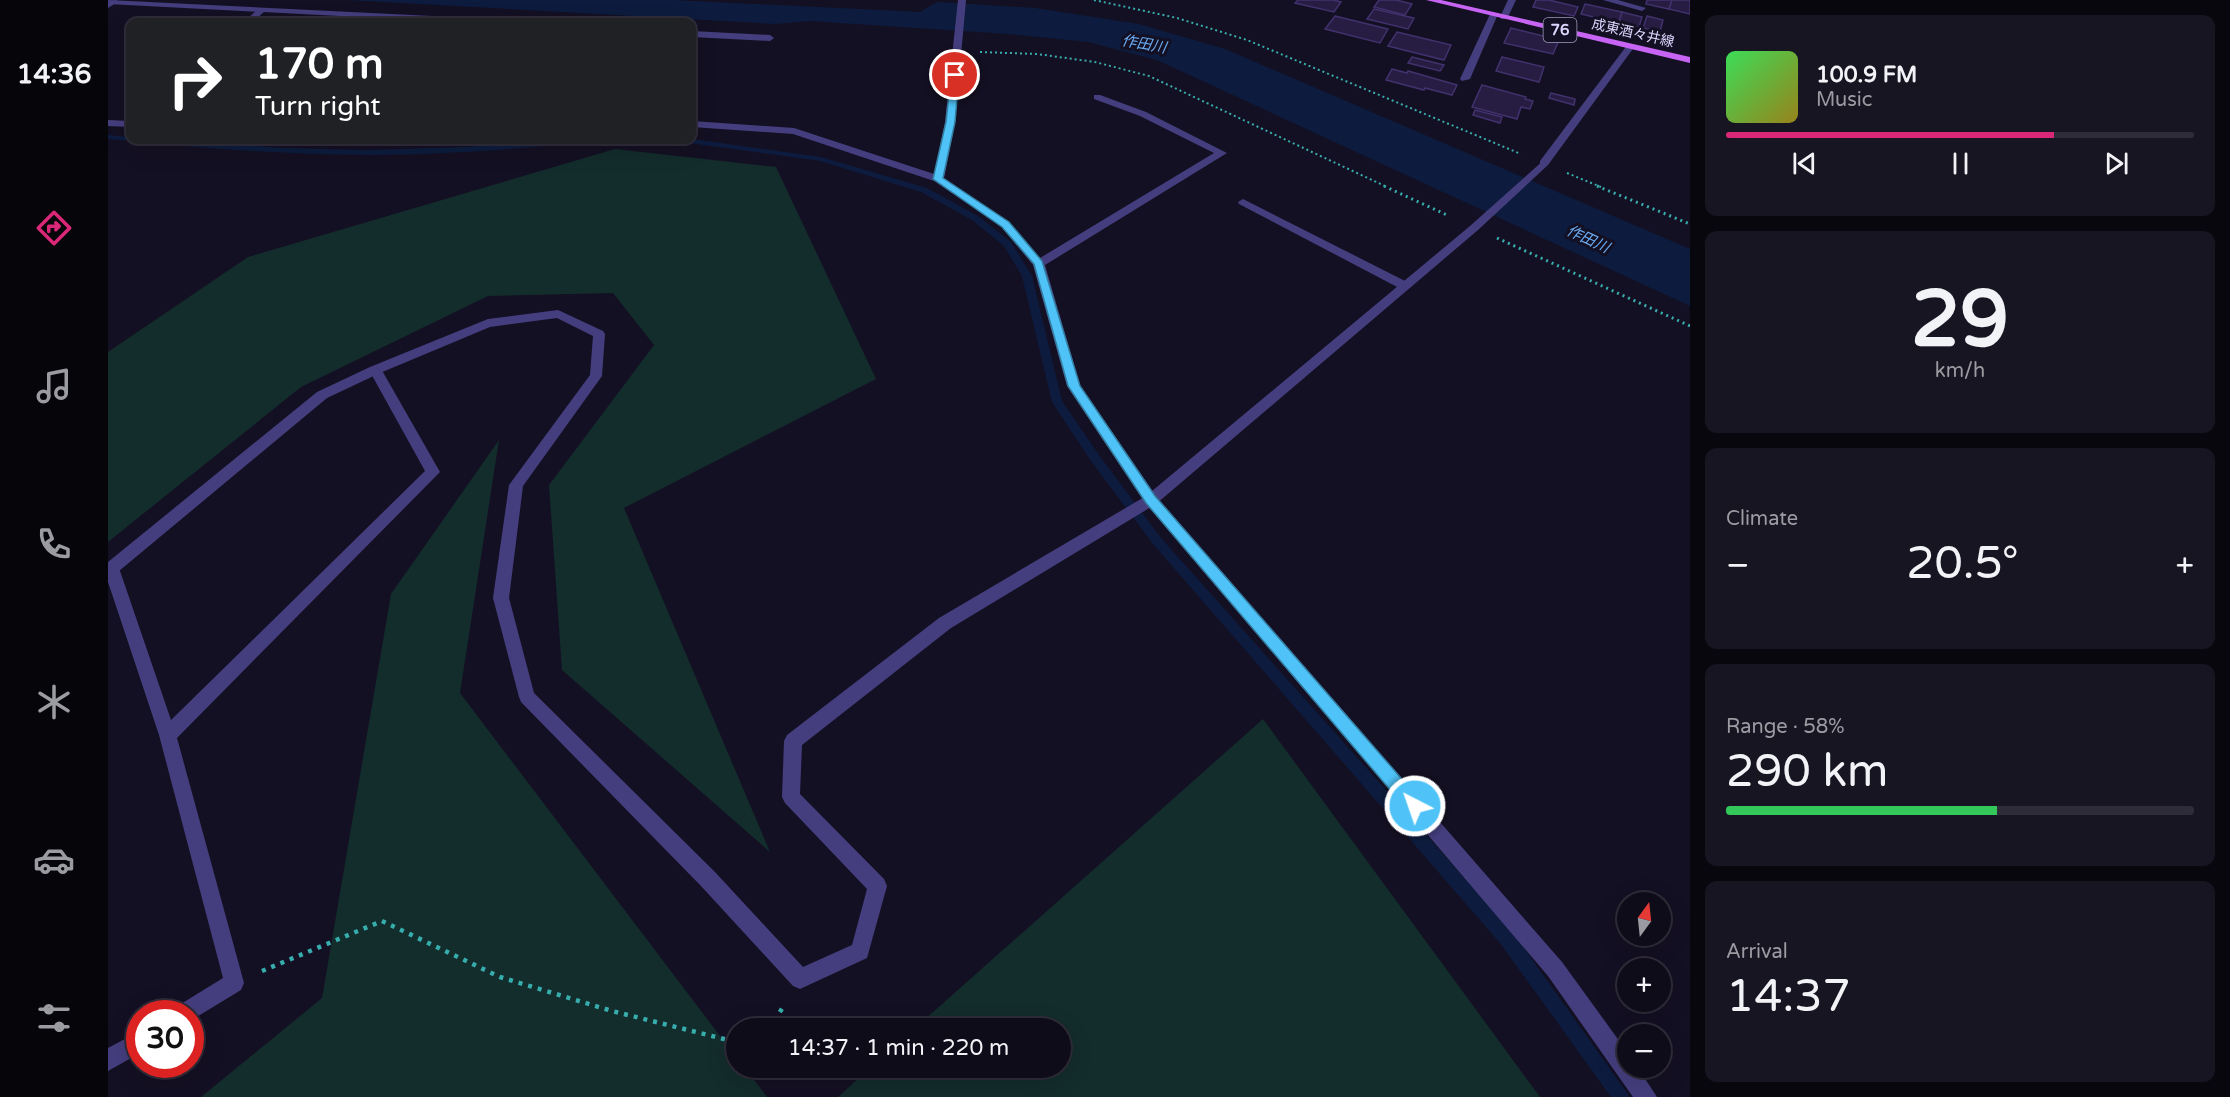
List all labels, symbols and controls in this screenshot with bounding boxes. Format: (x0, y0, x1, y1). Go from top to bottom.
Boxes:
street label: 成東酒々井線 (1590, 15, 1676, 51)
road number: 76 (1544, 18, 1576, 42)
water label: 作田川 (1120, 31, 1170, 57)
text: 170 m (255, 39, 384, 90)
icon: right (156, 42, 234, 120)
pin (929, 49, 980, 100)
text: 14:36 (17, 58, 91, 91)
icon: arrive (938, 58, 971, 91)
text: 100.9 FM (1816, 62, 1917, 88)
text: Music (1816, 88, 1872, 112)
text: Turn right (255, 90, 381, 123)
icon: previous (1788, 147, 1821, 180)
icon: pause (1944, 147, 1977, 180)
icon: next (2100, 147, 2133, 180)
icon: directions (33, 207, 75, 249)
water label: 作田川 (1564, 221, 1614, 258)
text: 29 (1911, 273, 2009, 367)
text: km/h (1935, 359, 1985, 383)
icon: music (33, 365, 75, 407)
text: Climate (1726, 507, 1798, 531)
icon: phone (33, 523, 75, 565)
text: 20.5° (1906, 537, 2019, 591)
text: − (1726, 546, 1750, 585)
text: + (2175, 546, 2194, 585)
icon: climate (33, 681, 75, 723)
text: Range · 58% (1726, 715, 1845, 739)
text: 290 km (1726, 745, 1888, 799)
position arrow (1383, 774, 1447, 838)
icon: car (33, 839, 75, 881)
north arrow (1617, 892, 1671, 946)
map controls (1617, 892, 1671, 1078)
text: Arrival (1726, 940, 1788, 964)
button: + (1617, 958, 1671, 1012)
text: 14:37 (1726, 970, 1851, 1024)
icon: filters (33, 997, 75, 1039)
speed limit sign: 30 (126, 1000, 204, 1078)
button: − (1617, 1024, 1671, 1078)
text: 14:37 · 1 min · 220 m (788, 1035, 1009, 1061)

